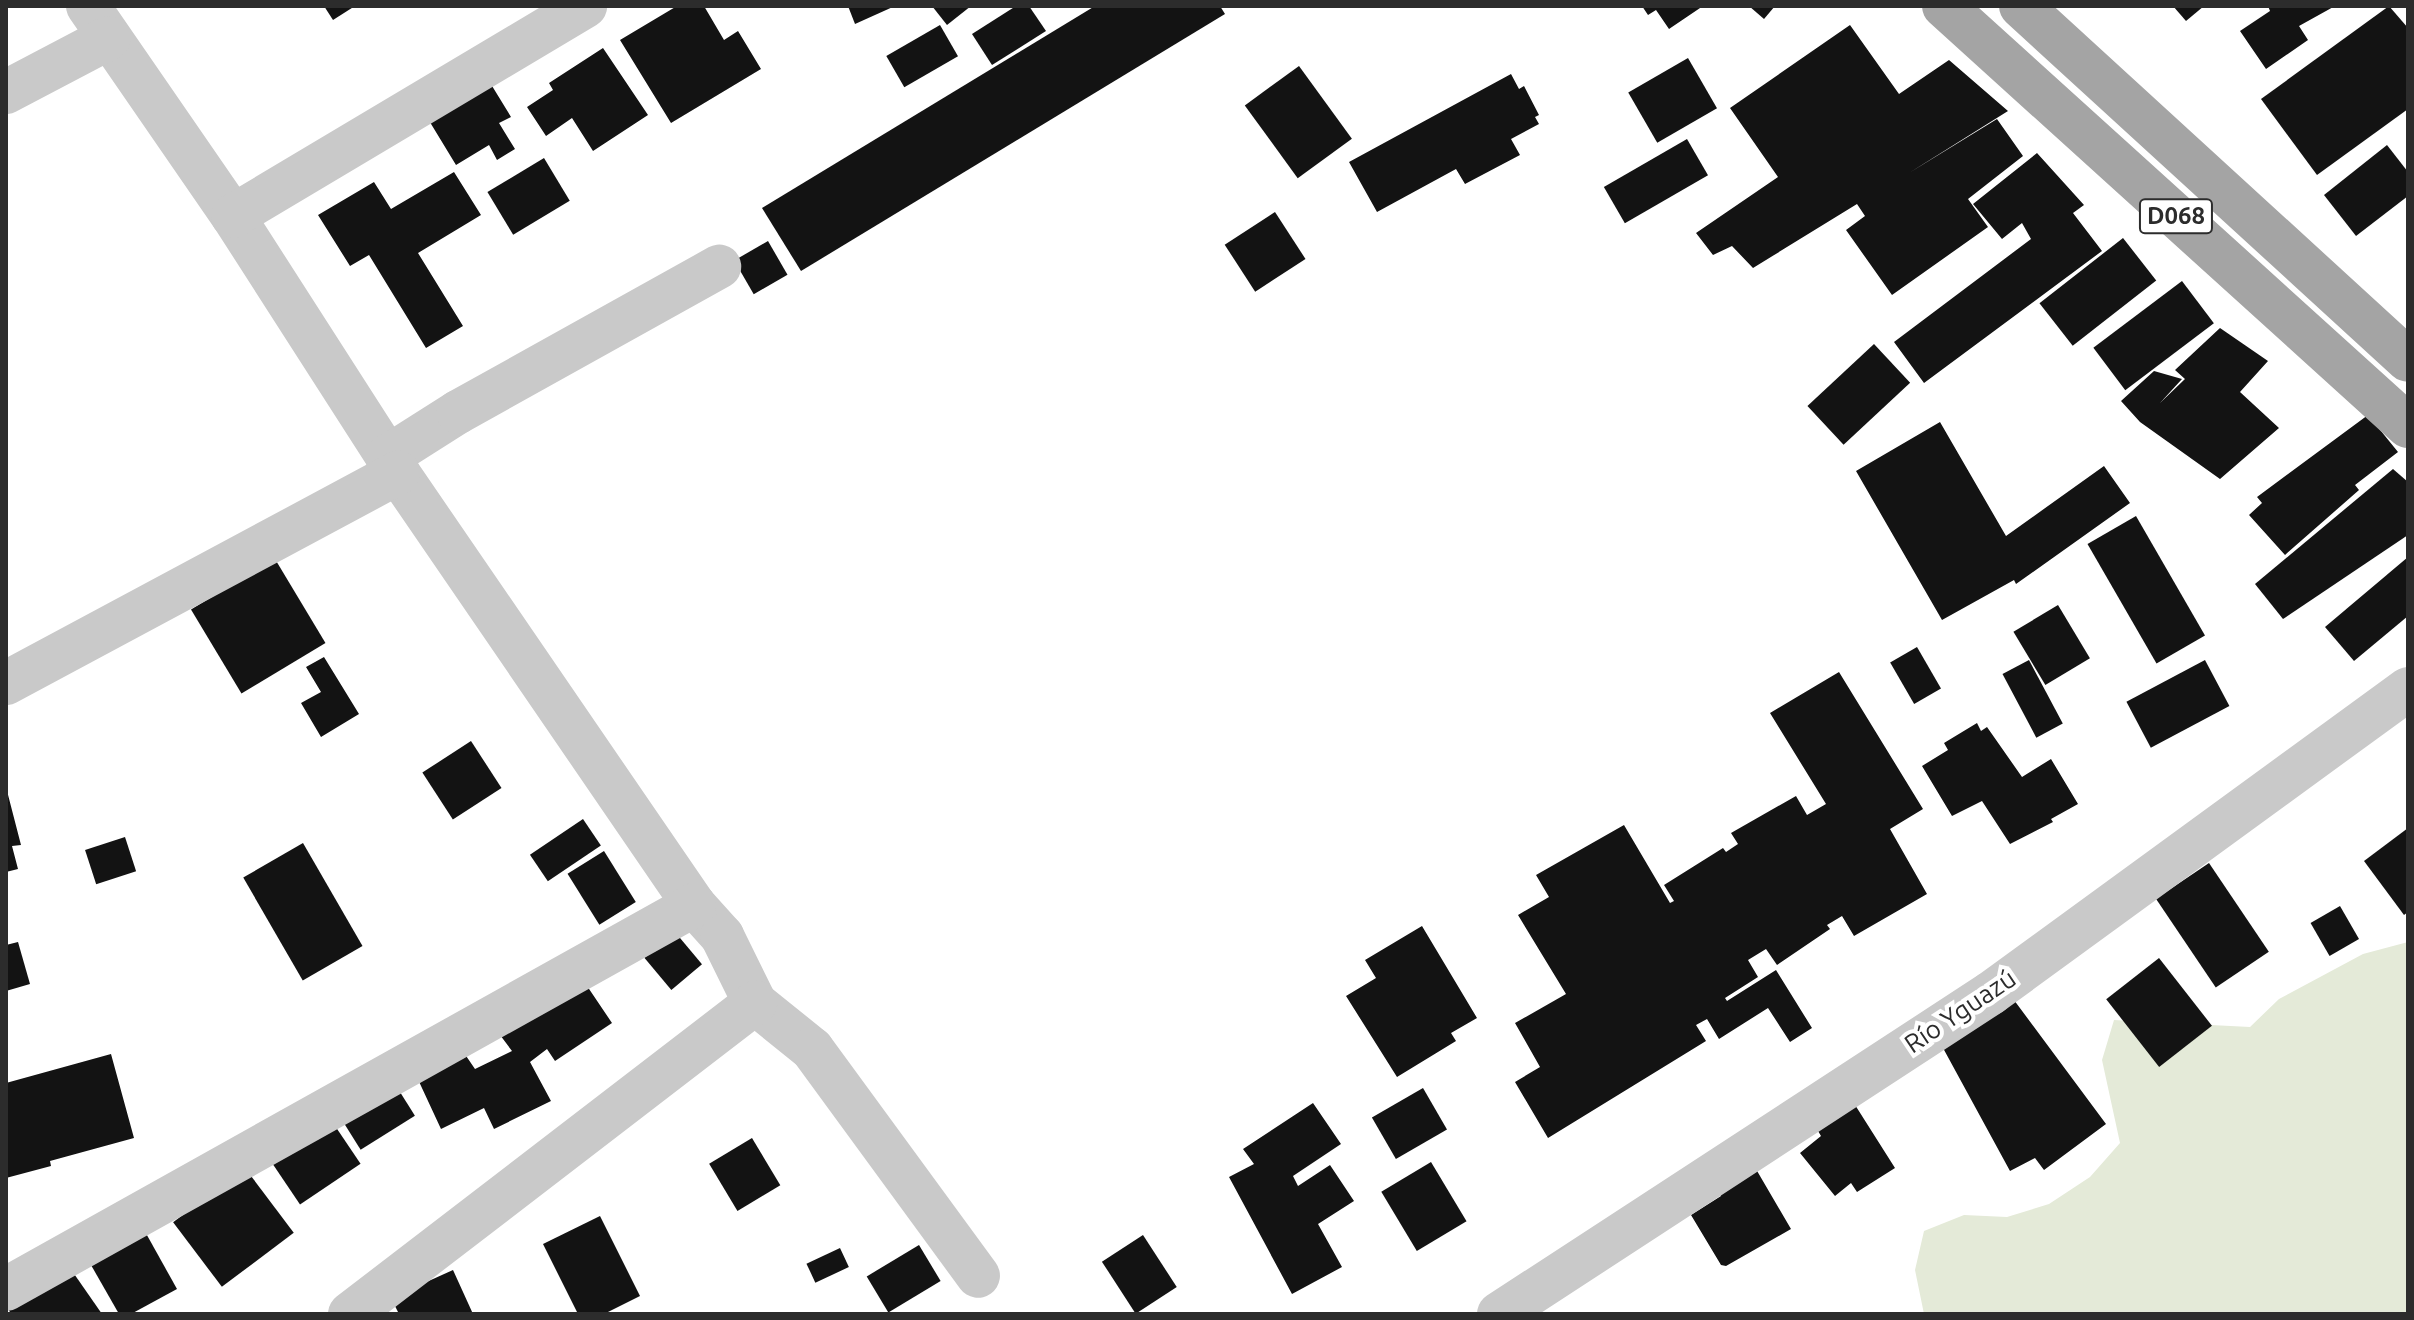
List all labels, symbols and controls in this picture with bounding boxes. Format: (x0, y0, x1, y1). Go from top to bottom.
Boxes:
road number: D068 (2138, 196, 2214, 236)
street label: Río Yguazú (1898, 962, 2022, 1060)

